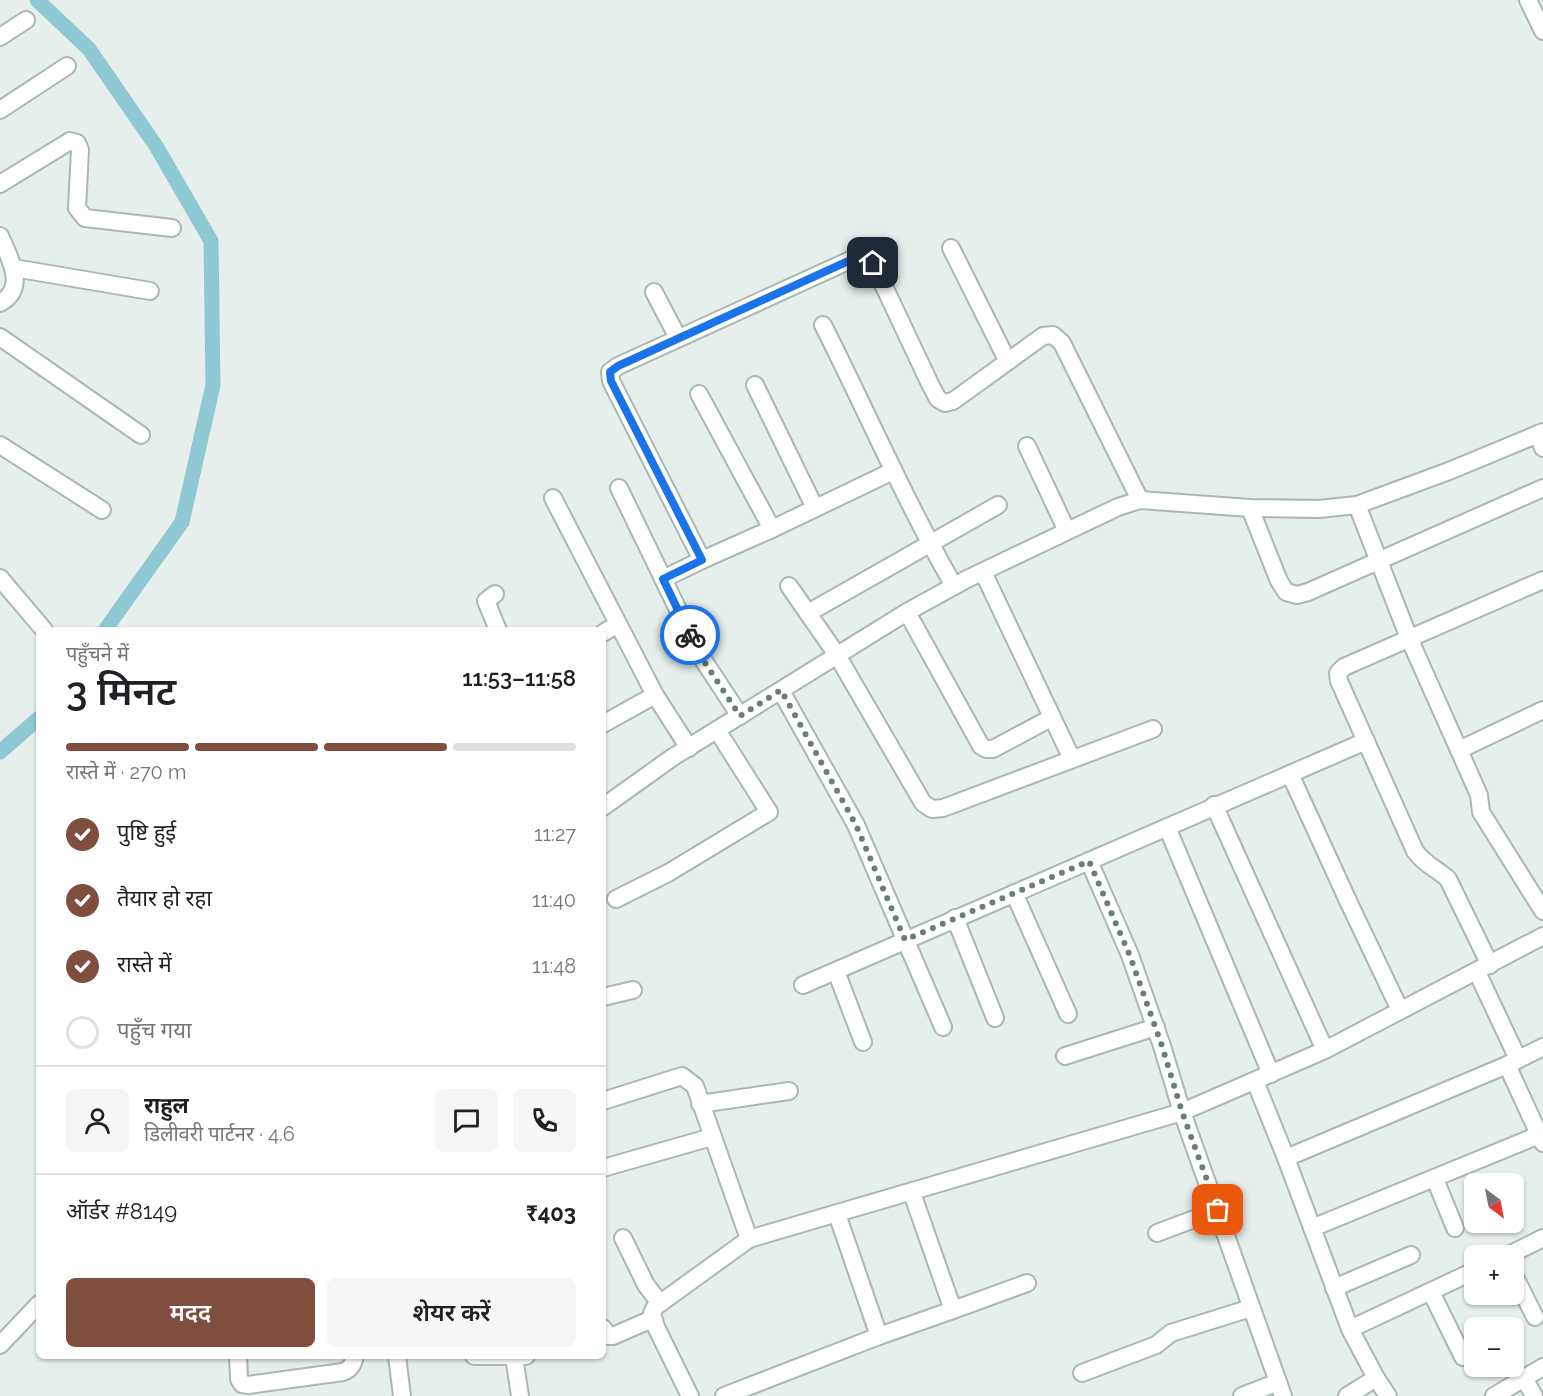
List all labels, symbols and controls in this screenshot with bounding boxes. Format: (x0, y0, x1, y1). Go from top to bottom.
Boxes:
pin (847, 237, 898, 288)
icon: home (856, 246, 889, 279)
courier (660, 605, 720, 665)
icon: bike (674, 619, 707, 652)
text: पहुँचने में (66, 642, 129, 666)
text: 11:53–11:58 (462, 665, 576, 691)
text: 3 मिनट (66, 668, 176, 714)
text: रास्ते में · 270 m (66, 760, 186, 784)
icon: check (66, 818, 99, 851)
text: पुष्टि हुई (117, 819, 176, 845)
text: 11:27 (534, 822, 576, 846)
icon: check (66, 884, 99, 917)
text: तैयार हो रहा (117, 885, 212, 911)
text: 11:40 (532, 888, 576, 912)
icon: check (66, 950, 99, 983)
text: रास्ते में (117, 951, 172, 977)
text: 11:48 (532, 954, 576, 978)
text: पहुँच गया (117, 1017, 192, 1043)
button: person (66, 1089, 129, 1152)
button: chat (435, 1089, 498, 1152)
button: phone (513, 1089, 576, 1152)
text: राहुल (144, 1092, 189, 1118)
text: डिलीवरी पार्टनर · 4.6 (144, 1122, 295, 1146)
north arrow (1464, 1173, 1524, 1233)
map controls (1464, 1173, 1524, 1377)
pin (1192, 1184, 1243, 1235)
icon: bag (1201, 1193, 1234, 1226)
text: ऑर्डर #8149 (66, 1198, 177, 1224)
text: ₹403 (526, 1200, 576, 1226)
button: + (1464, 1245, 1524, 1305)
button: मदद (66, 1278, 315, 1347)
button: शेयर करें (327, 1278, 576, 1347)
button: − (1464, 1317, 1524, 1377)

